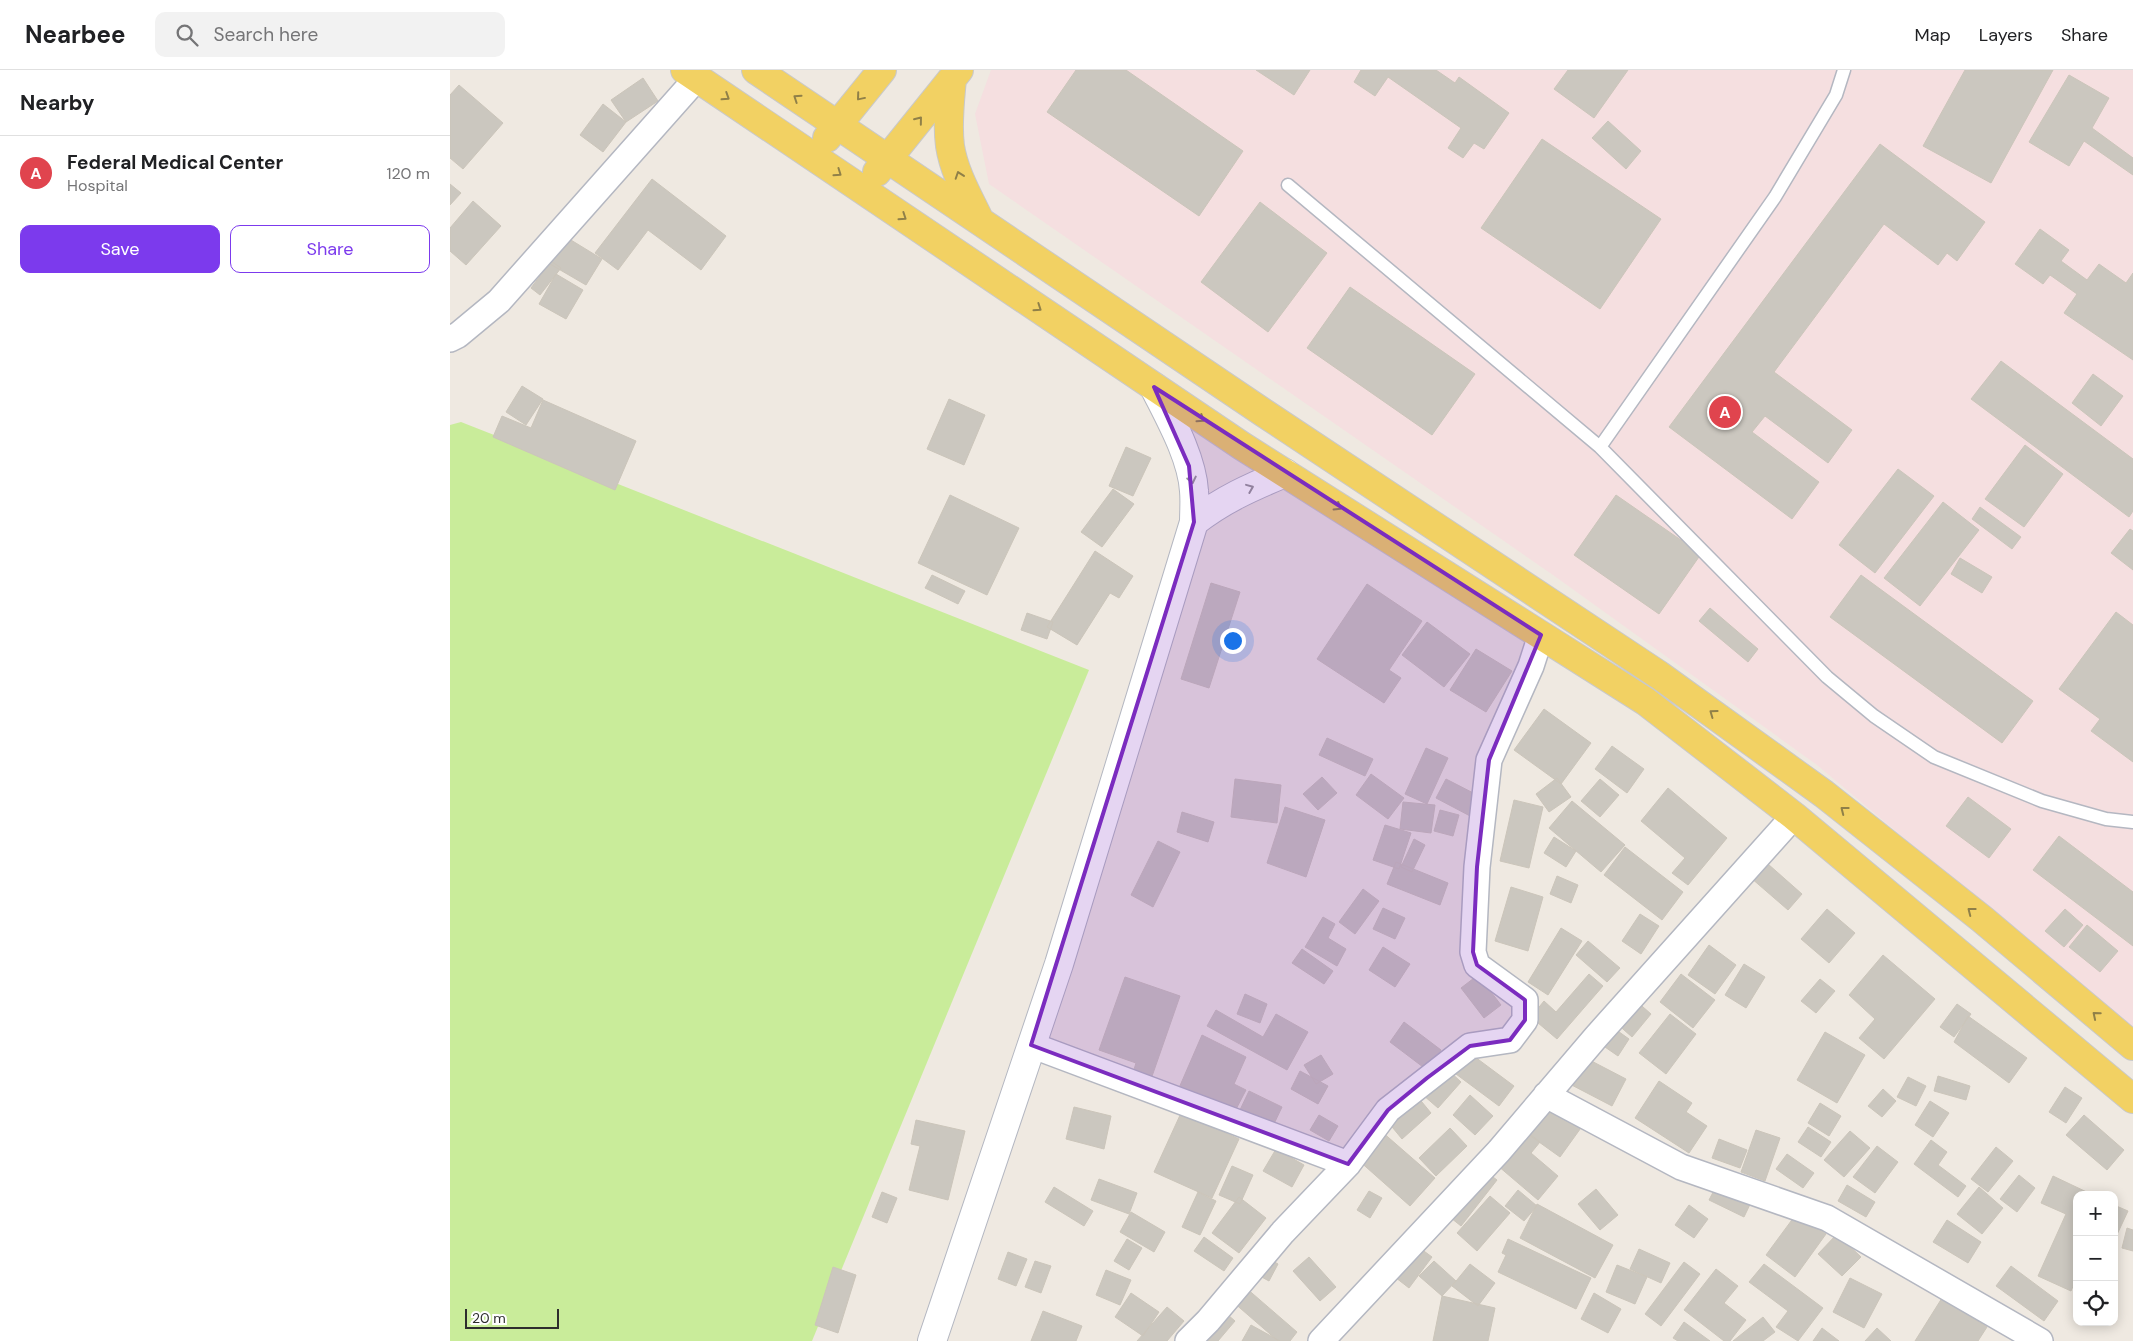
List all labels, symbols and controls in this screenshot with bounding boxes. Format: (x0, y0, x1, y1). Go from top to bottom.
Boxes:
search box (155, 12, 505, 57)
text: Nearbee (25, 19, 125, 50)
icon: search (173, 21, 201, 49)
text: Search here (213, 22, 318, 47)
text: Map (1915, 23, 1951, 47)
text: Layers (1979, 23, 2033, 47)
text: Share (2061, 23, 2108, 47)
text: Nearby (20, 89, 94, 117)
one-way arrow (720, 91, 729, 100)
one-way arrow (856, 92, 865, 101)
one-way arrow (793, 94, 802, 104)
one-way arrow (913, 117, 921, 126)
text: Federal Medical Center (67, 150, 283, 175)
text: A (30, 163, 42, 184)
text: 120 m (386, 163, 430, 184)
one-way arrow (832, 167, 842, 176)
one-way arrow (955, 171, 965, 179)
text: Hospital (67, 175, 128, 196)
one-way arrow (898, 211, 907, 220)
button: Save (20, 225, 220, 273)
button: Share (230, 225, 430, 273)
one-way arrow (1032, 302, 1042, 311)
pin: A (1709, 393, 1741, 431)
one-way arrow (1196, 413, 1205, 422)
one-way arrow (1186, 476, 1197, 484)
one-way arrow (1245, 483, 1254, 494)
one-way arrow (1332, 501, 1342, 510)
your location (1220, 628, 1246, 654)
one-way arrow (1710, 711, 1719, 719)
one-way arrow (1841, 807, 1850, 815)
one-way arrow (1968, 908, 1977, 916)
one-way arrow (2092, 1012, 2101, 1021)
map controls (2073, 1191, 2118, 1326)
button: + (2073, 1191, 2118, 1236)
button: − (2073, 1236, 2118, 1281)
button: locate (2073, 1281, 2118, 1326)
scale bar (465, 1306, 559, 1329)
text: 20 m (472, 1309, 506, 1327)

